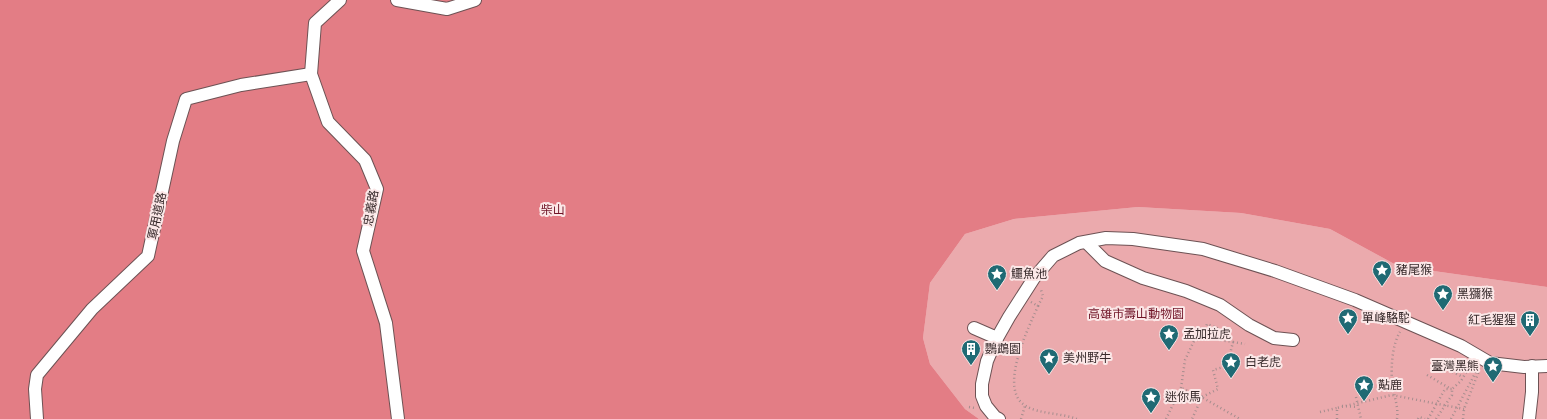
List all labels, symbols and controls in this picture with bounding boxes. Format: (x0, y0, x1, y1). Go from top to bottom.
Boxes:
street label: 忠義路 (360, 189, 382, 227)
street label: 軍用道路 (144, 191, 170, 241)
park label: 柴山 (541, 202, 565, 218)
place icon: 豬尾猴 (1371, 259, 1393, 287)
place label: 豬尾猴 (1396, 262, 1432, 278)
place icon: 鱷魚池 (986, 263, 1008, 291)
place label: 鱷魚池 (1011, 266, 1047, 282)
place icon: 黑獼猴 (1432, 283, 1454, 311)
place label: 黑獼猴 (1457, 286, 1493, 302)
park label: 高雄市壽山動物園 (1088, 306, 1184, 322)
place icon: 單峰駱駝 (1337, 307, 1359, 335)
building icon: 紅毛猩猩 (1519, 309, 1541, 337)
place label: 單峰駱駝 (1362, 310, 1410, 326)
place label: 紅毛猩猩 (1468, 312, 1516, 328)
place icon: 孟加拉虎 (1158, 323, 1180, 351)
place label: 孟加拉虎 (1183, 326, 1231, 342)
building icon: 鸚鵡園 (960, 338, 982, 366)
place label: 鸚鵡園 (985, 341, 1021, 357)
place icon: 美州野牛 (1038, 347, 1060, 375)
place label: 美州野牛 (1063, 350, 1111, 366)
place icon: 白老虎 (1220, 351, 1242, 379)
place label: 白老虎 (1245, 354, 1281, 370)
place icon: 臺灣黑熊 (1482, 355, 1504, 383)
place label: 臺灣黑熊 (1431, 358, 1479, 374)
place icon: 黇鹿 (1353, 374, 1375, 402)
place label: 黇鹿 (1378, 377, 1402, 393)
place icon: 迷你馬 (1140, 386, 1162, 414)
place label: 迷你馬 (1165, 389, 1201, 405)

